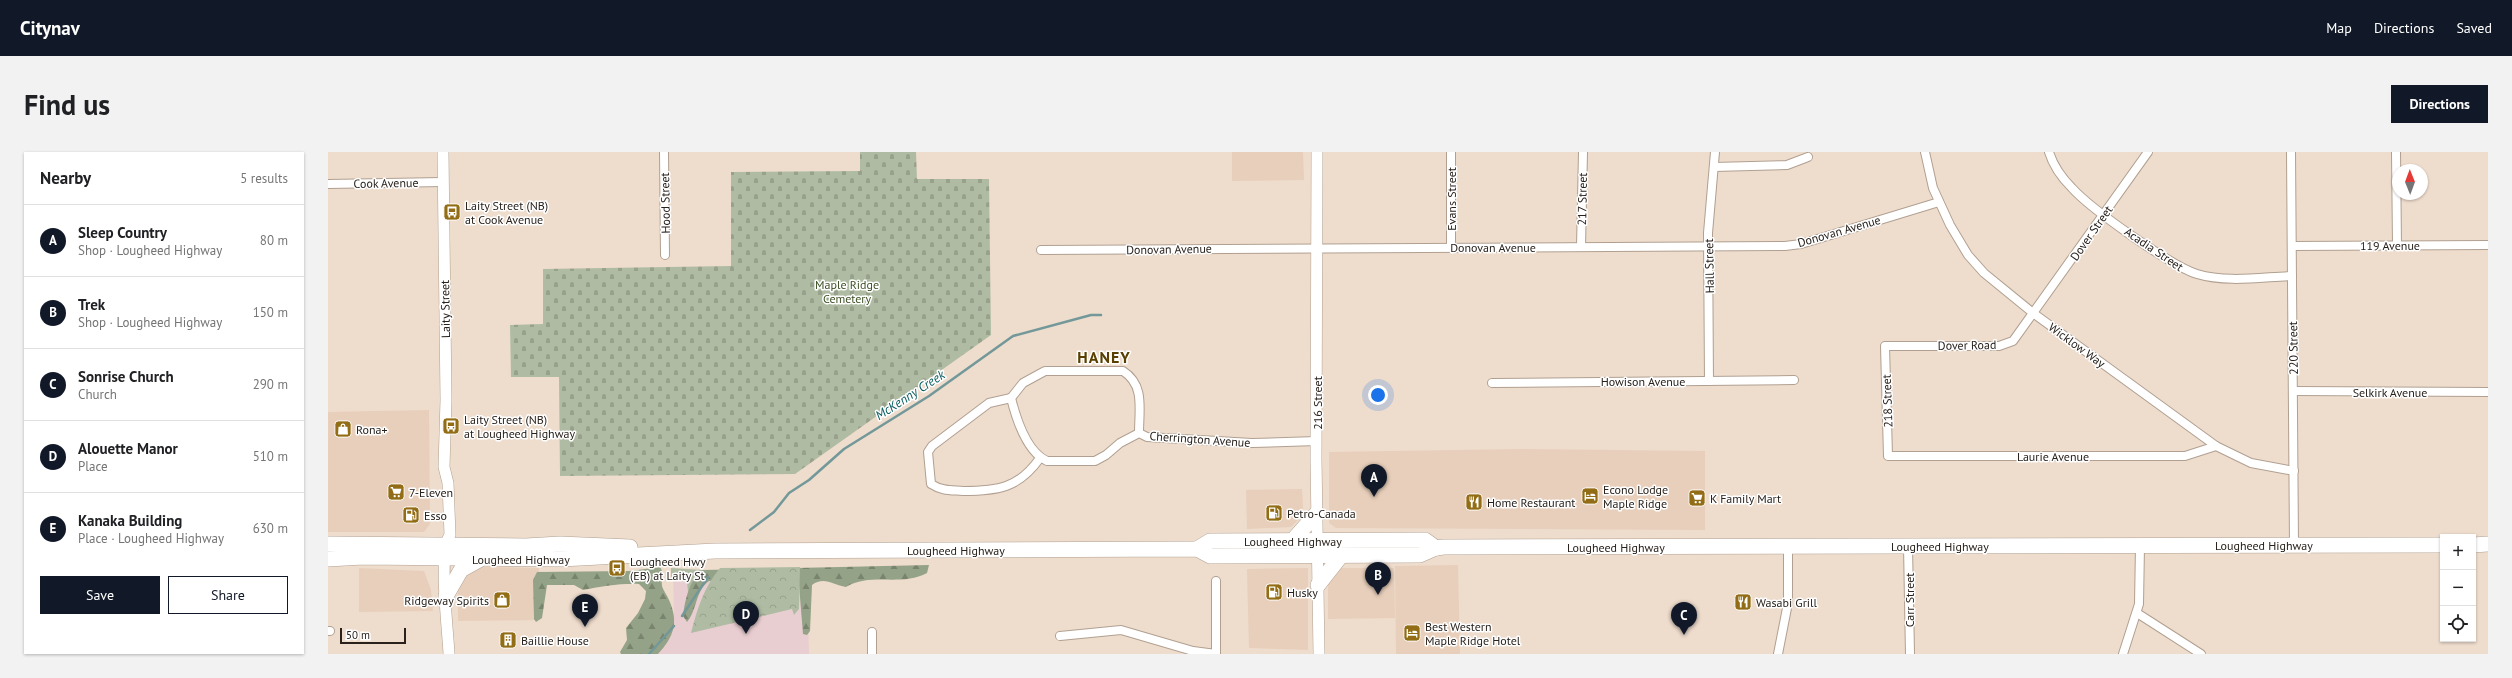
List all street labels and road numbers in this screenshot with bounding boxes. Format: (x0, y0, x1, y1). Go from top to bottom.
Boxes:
street label: Evans Street (1444, 167, 1459, 231)
street label: Hood Street (657, 172, 673, 234)
street label: 217 Street (1574, 172, 1590, 226)
street label: Cook Avenue (353, 175, 419, 191)
street label: Dover Street (2067, 203, 2115, 263)
street label: Donovan Avenue (1796, 212, 1882, 250)
street label: Acadia Street (2122, 224, 2186, 274)
street label: Hall Street (1701, 238, 1717, 294)
street label: 119 Avenue (2360, 238, 2420, 253)
street label: Donovan Avenue (1450, 240, 1536, 255)
street label: Donovan Avenue (1126, 241, 1212, 257)
street label: Laity Street (437, 280, 453, 338)
street label: Wicklow Way (2046, 319, 2109, 371)
street label: 220 Street (2285, 321, 2301, 375)
street label: Dover Road (1938, 337, 1996, 353)
street label: Howison Avenue (1601, 374, 1685, 389)
street label: 218 Street (1879, 374, 1895, 428)
street label: 216 Street (1310, 376, 1325, 430)
street label: Selkirk Avenue (2353, 385, 2427, 400)
street label: Cherrington Avenue (1149, 428, 1251, 450)
street label: Laurie Avenue (2017, 449, 2089, 464)
street label: Lougheed Highway (1244, 534, 1342, 549)
street label: Lougheed Highway (2215, 538, 2313, 553)
street label: Lougheed Highway (1891, 539, 1989, 554)
street label: Lougheed Highway (1567, 540, 1665, 555)
street label: Lougheed Highway (907, 543, 1005, 558)
street label: Lougheed Highway (472, 552, 570, 567)
street label: Carr Street (1902, 573, 1917, 627)

